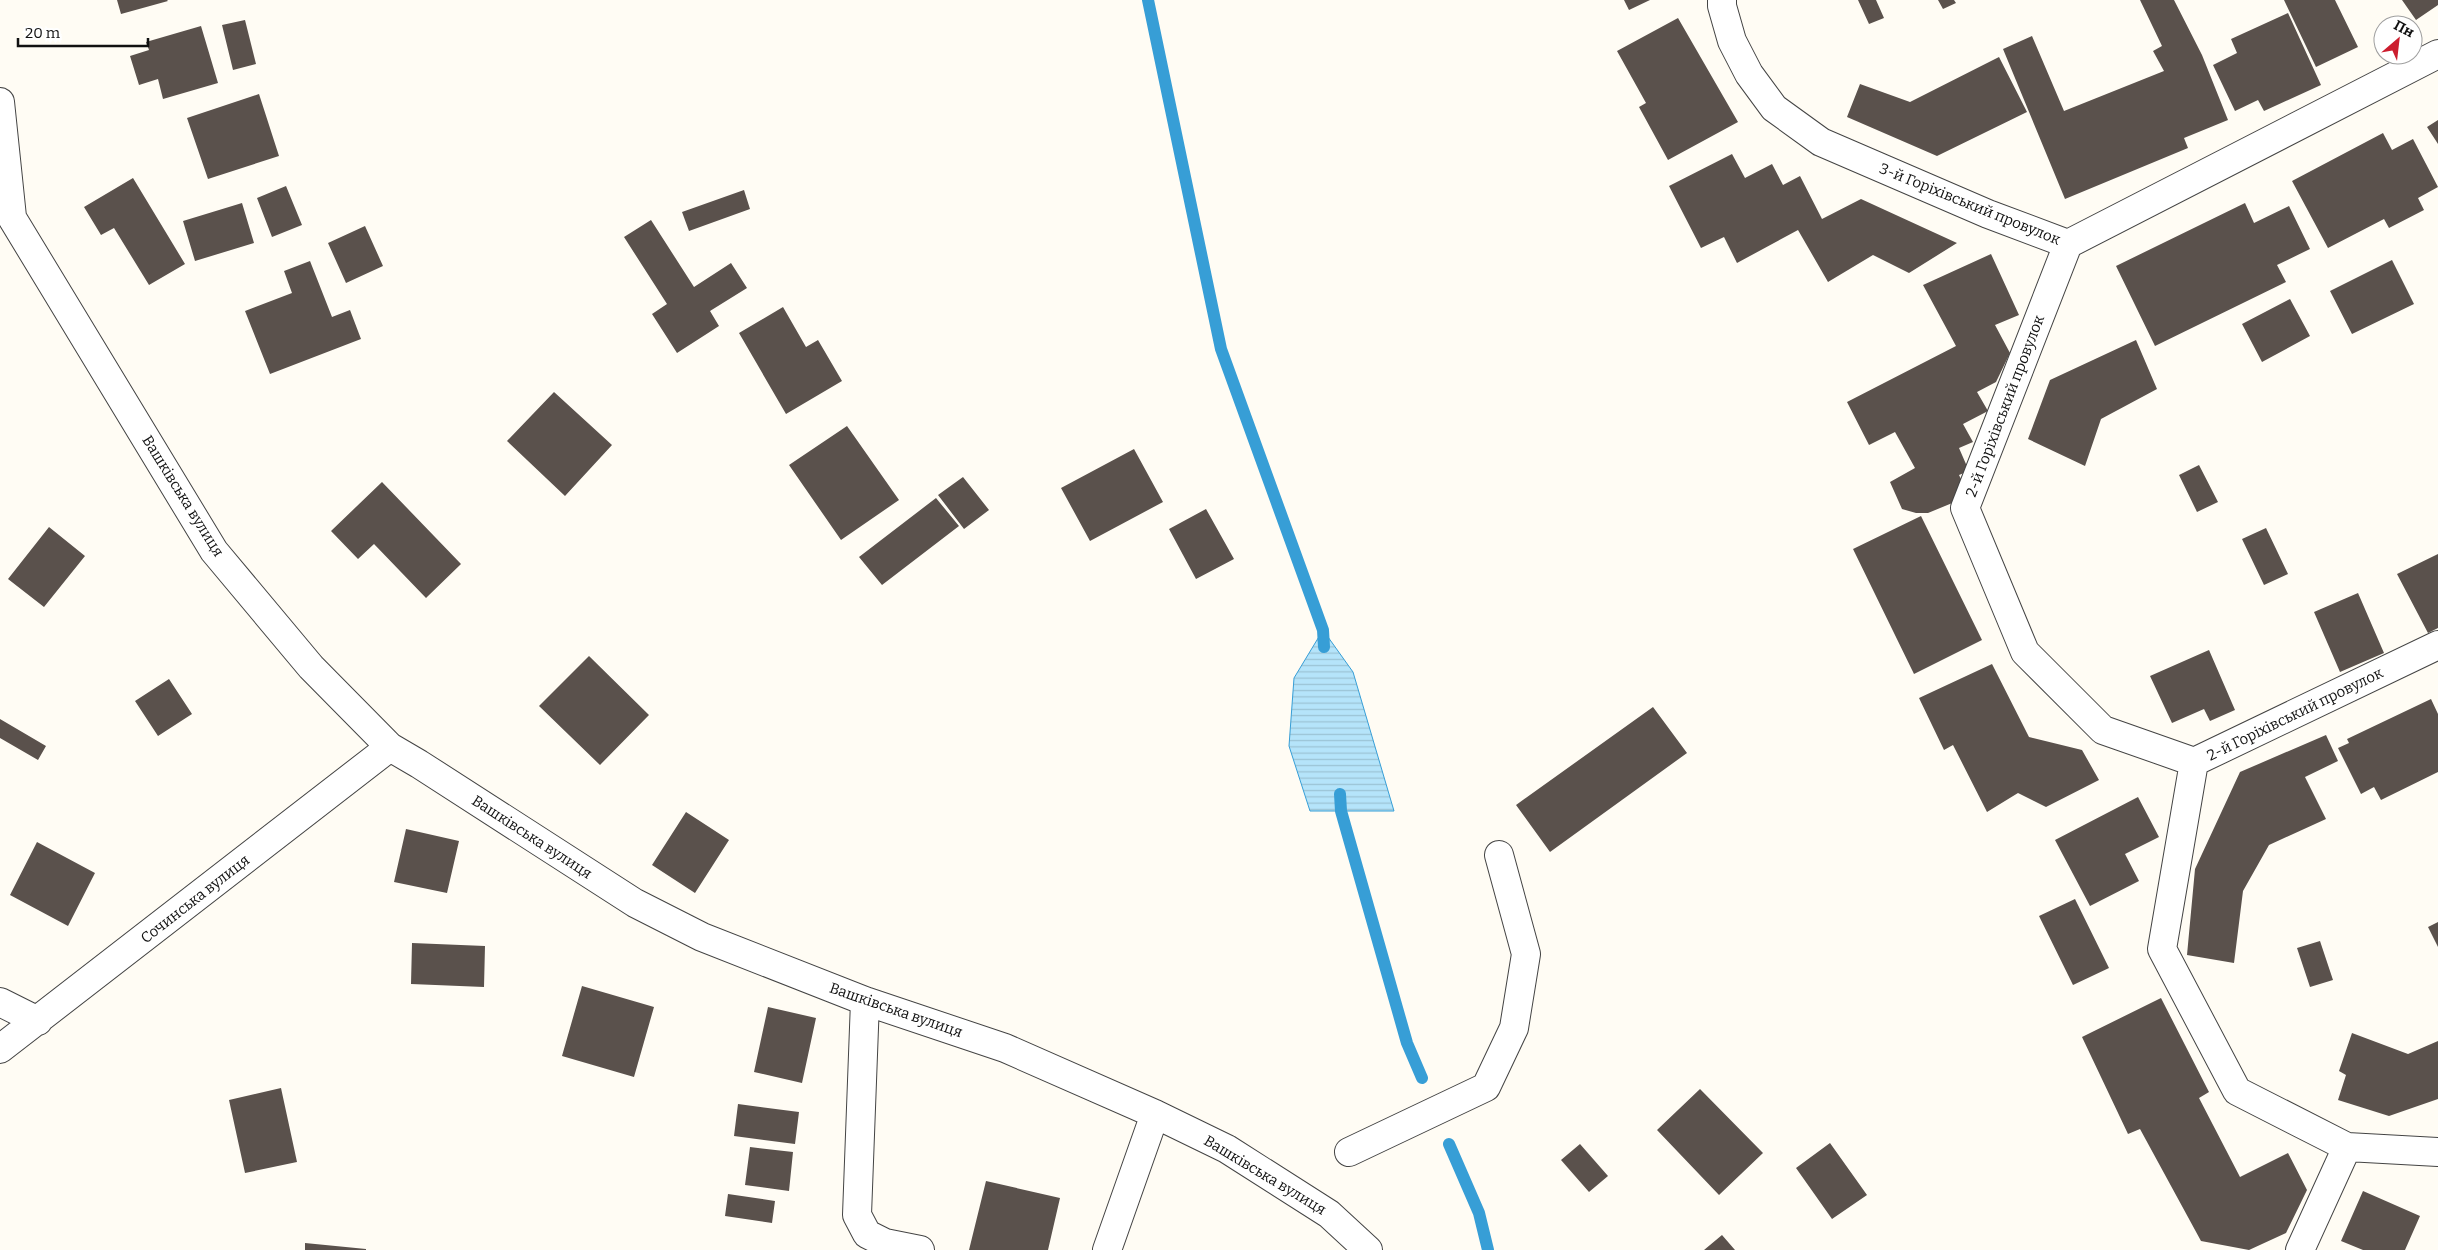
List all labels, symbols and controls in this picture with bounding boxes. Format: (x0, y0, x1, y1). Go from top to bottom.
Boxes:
scale bar (18, 15, 148, 47)
north arrow (2373, 15, 2423, 65)
text: Пн (2391, 17, 2417, 41)
text: 20 m (25, 24, 61, 42)
street label: 3-й Горіхівський провулок (1877, 159, 2063, 249)
street label: 2-й Горіхівський провулок (1962, 312, 2048, 500)
street label: Вашківська вулиця (138, 432, 228, 560)
street label: 2-й Горіхівський провулок (2204, 663, 2386, 764)
street label: Вашківська вулиця (469, 791, 595, 883)
street label: Сочинська вулиця (137, 851, 253, 947)
street label: Вашківська вулиця (827, 979, 965, 1041)
street label: Вашківська вулиця (1201, 1131, 1329, 1219)

